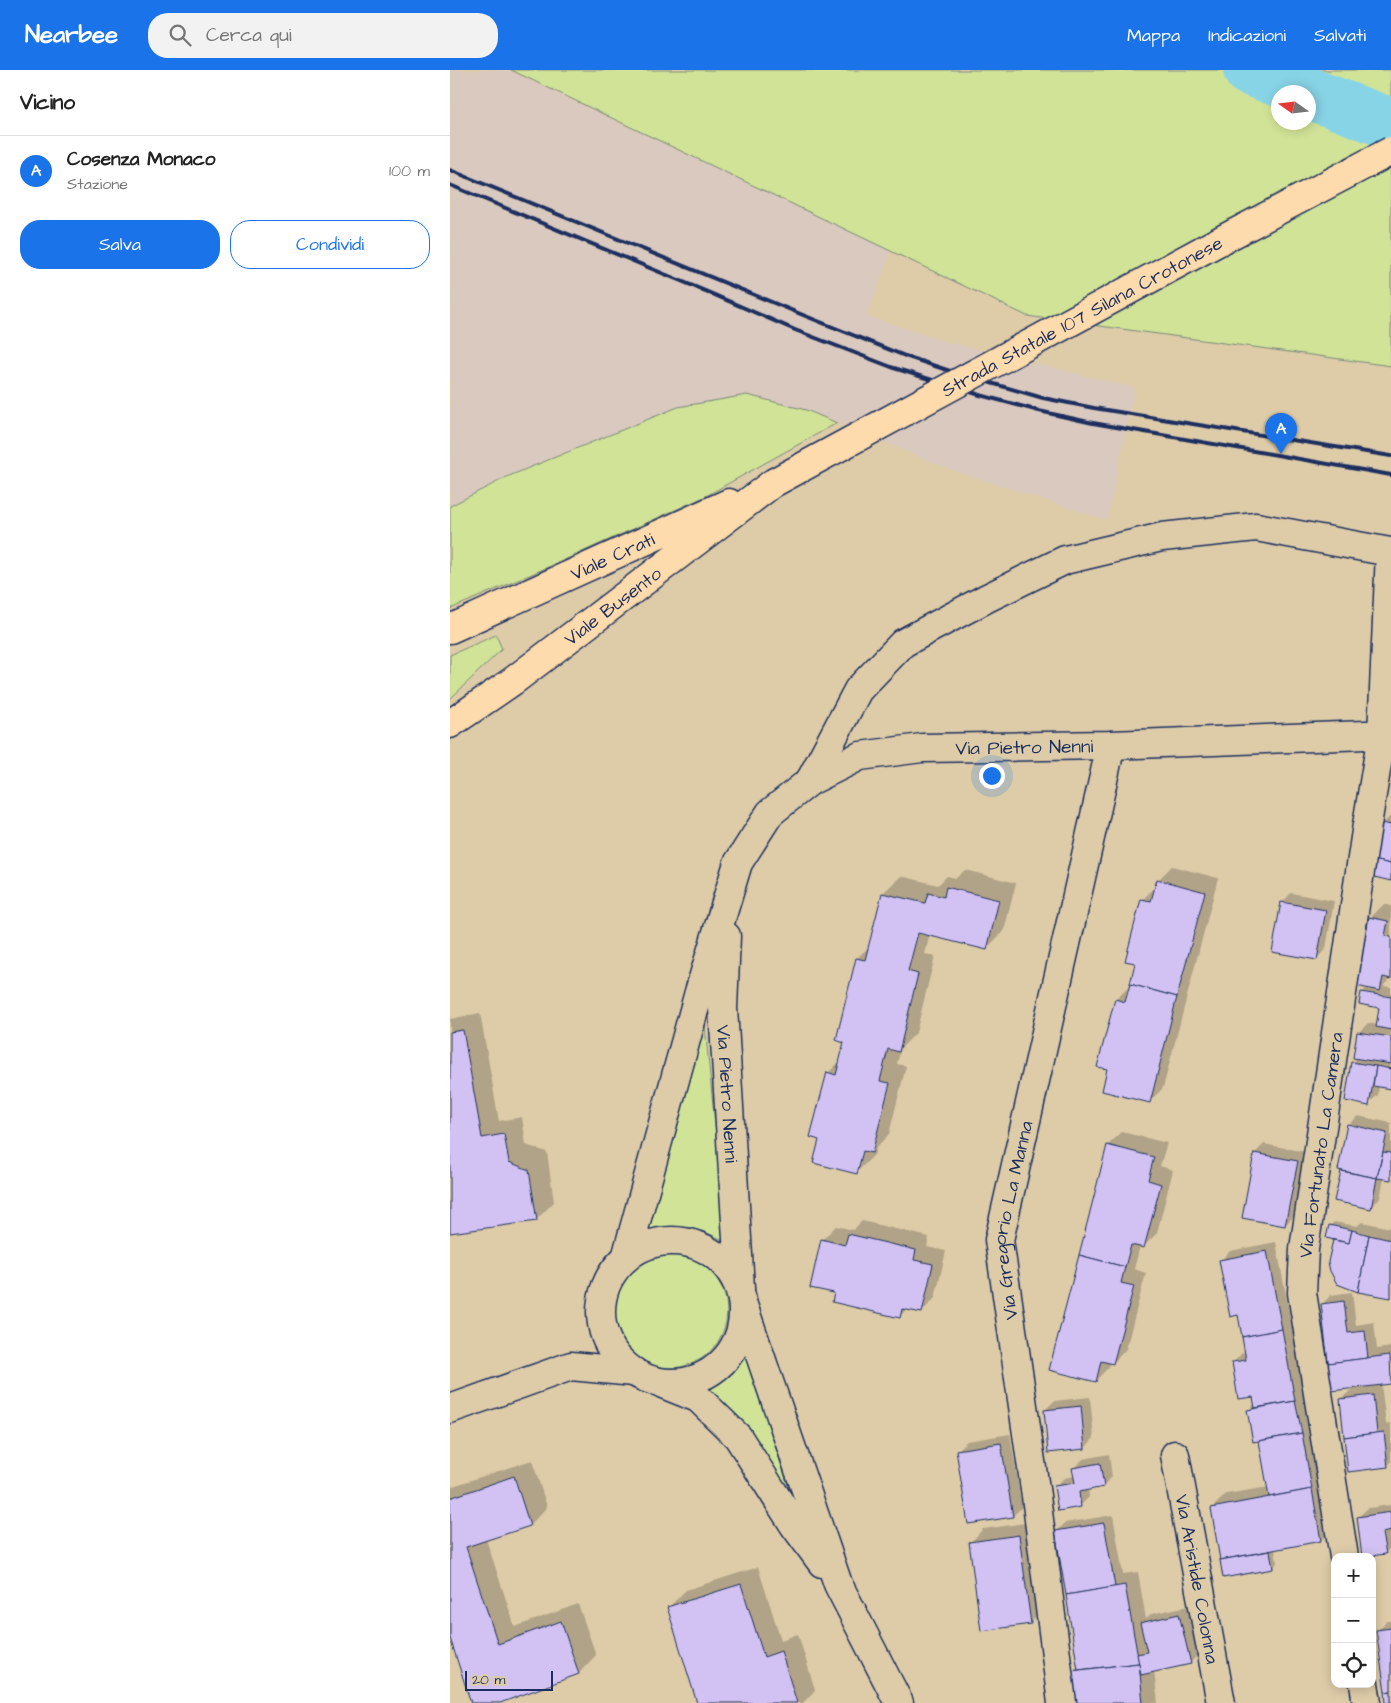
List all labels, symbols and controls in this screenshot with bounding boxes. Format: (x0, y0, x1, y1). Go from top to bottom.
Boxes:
search box (148, 13, 498, 58)
text: Nearbee (25, 18, 118, 52)
icon: search (166, 21, 194, 49)
text: Cerca qui (206, 22, 292, 49)
text: Mappa (1127, 23, 1180, 48)
text: Indicazioni (1208, 23, 1286, 48)
text: Salvati (1314, 23, 1366, 48)
north arrow (1271, 85, 1316, 130)
text: Vicino (20, 88, 75, 117)
text: Cosenza Monaco (67, 146, 215, 173)
text: A (31, 160, 41, 182)
text: 100 m (389, 160, 430, 182)
text: Stazione (67, 173, 128, 195)
button: Salva (20, 220, 220, 269)
button: Condividi (230, 220, 430, 269)
street label: Strada Statale 107 Silana Crotonese (937, 230, 1227, 404)
pin: A (1265, 413, 1297, 454)
street label: Viale Crati (566, 526, 659, 588)
street label: Viale Busento (559, 560, 668, 653)
street label: Via Pietro Nenni (955, 733, 1094, 762)
your location (979, 763, 1005, 789)
street label: Via Pietro Nenni (709, 1024, 744, 1164)
street label: Via Fortunato La Camera (1292, 1030, 1351, 1260)
street label: Via Gregorio La Manna (986, 1118, 1041, 1322)
street label: Via Aristide Colonna (1168, 1492, 1226, 1666)
map controls (1331, 1553, 1376, 1688)
button: + (1331, 1553, 1376, 1598)
button: − (1331, 1598, 1376, 1643)
button: locate (1331, 1643, 1376, 1688)
scale bar (465, 1668, 552, 1691)
text: 20 m (472, 1670, 505, 1690)

